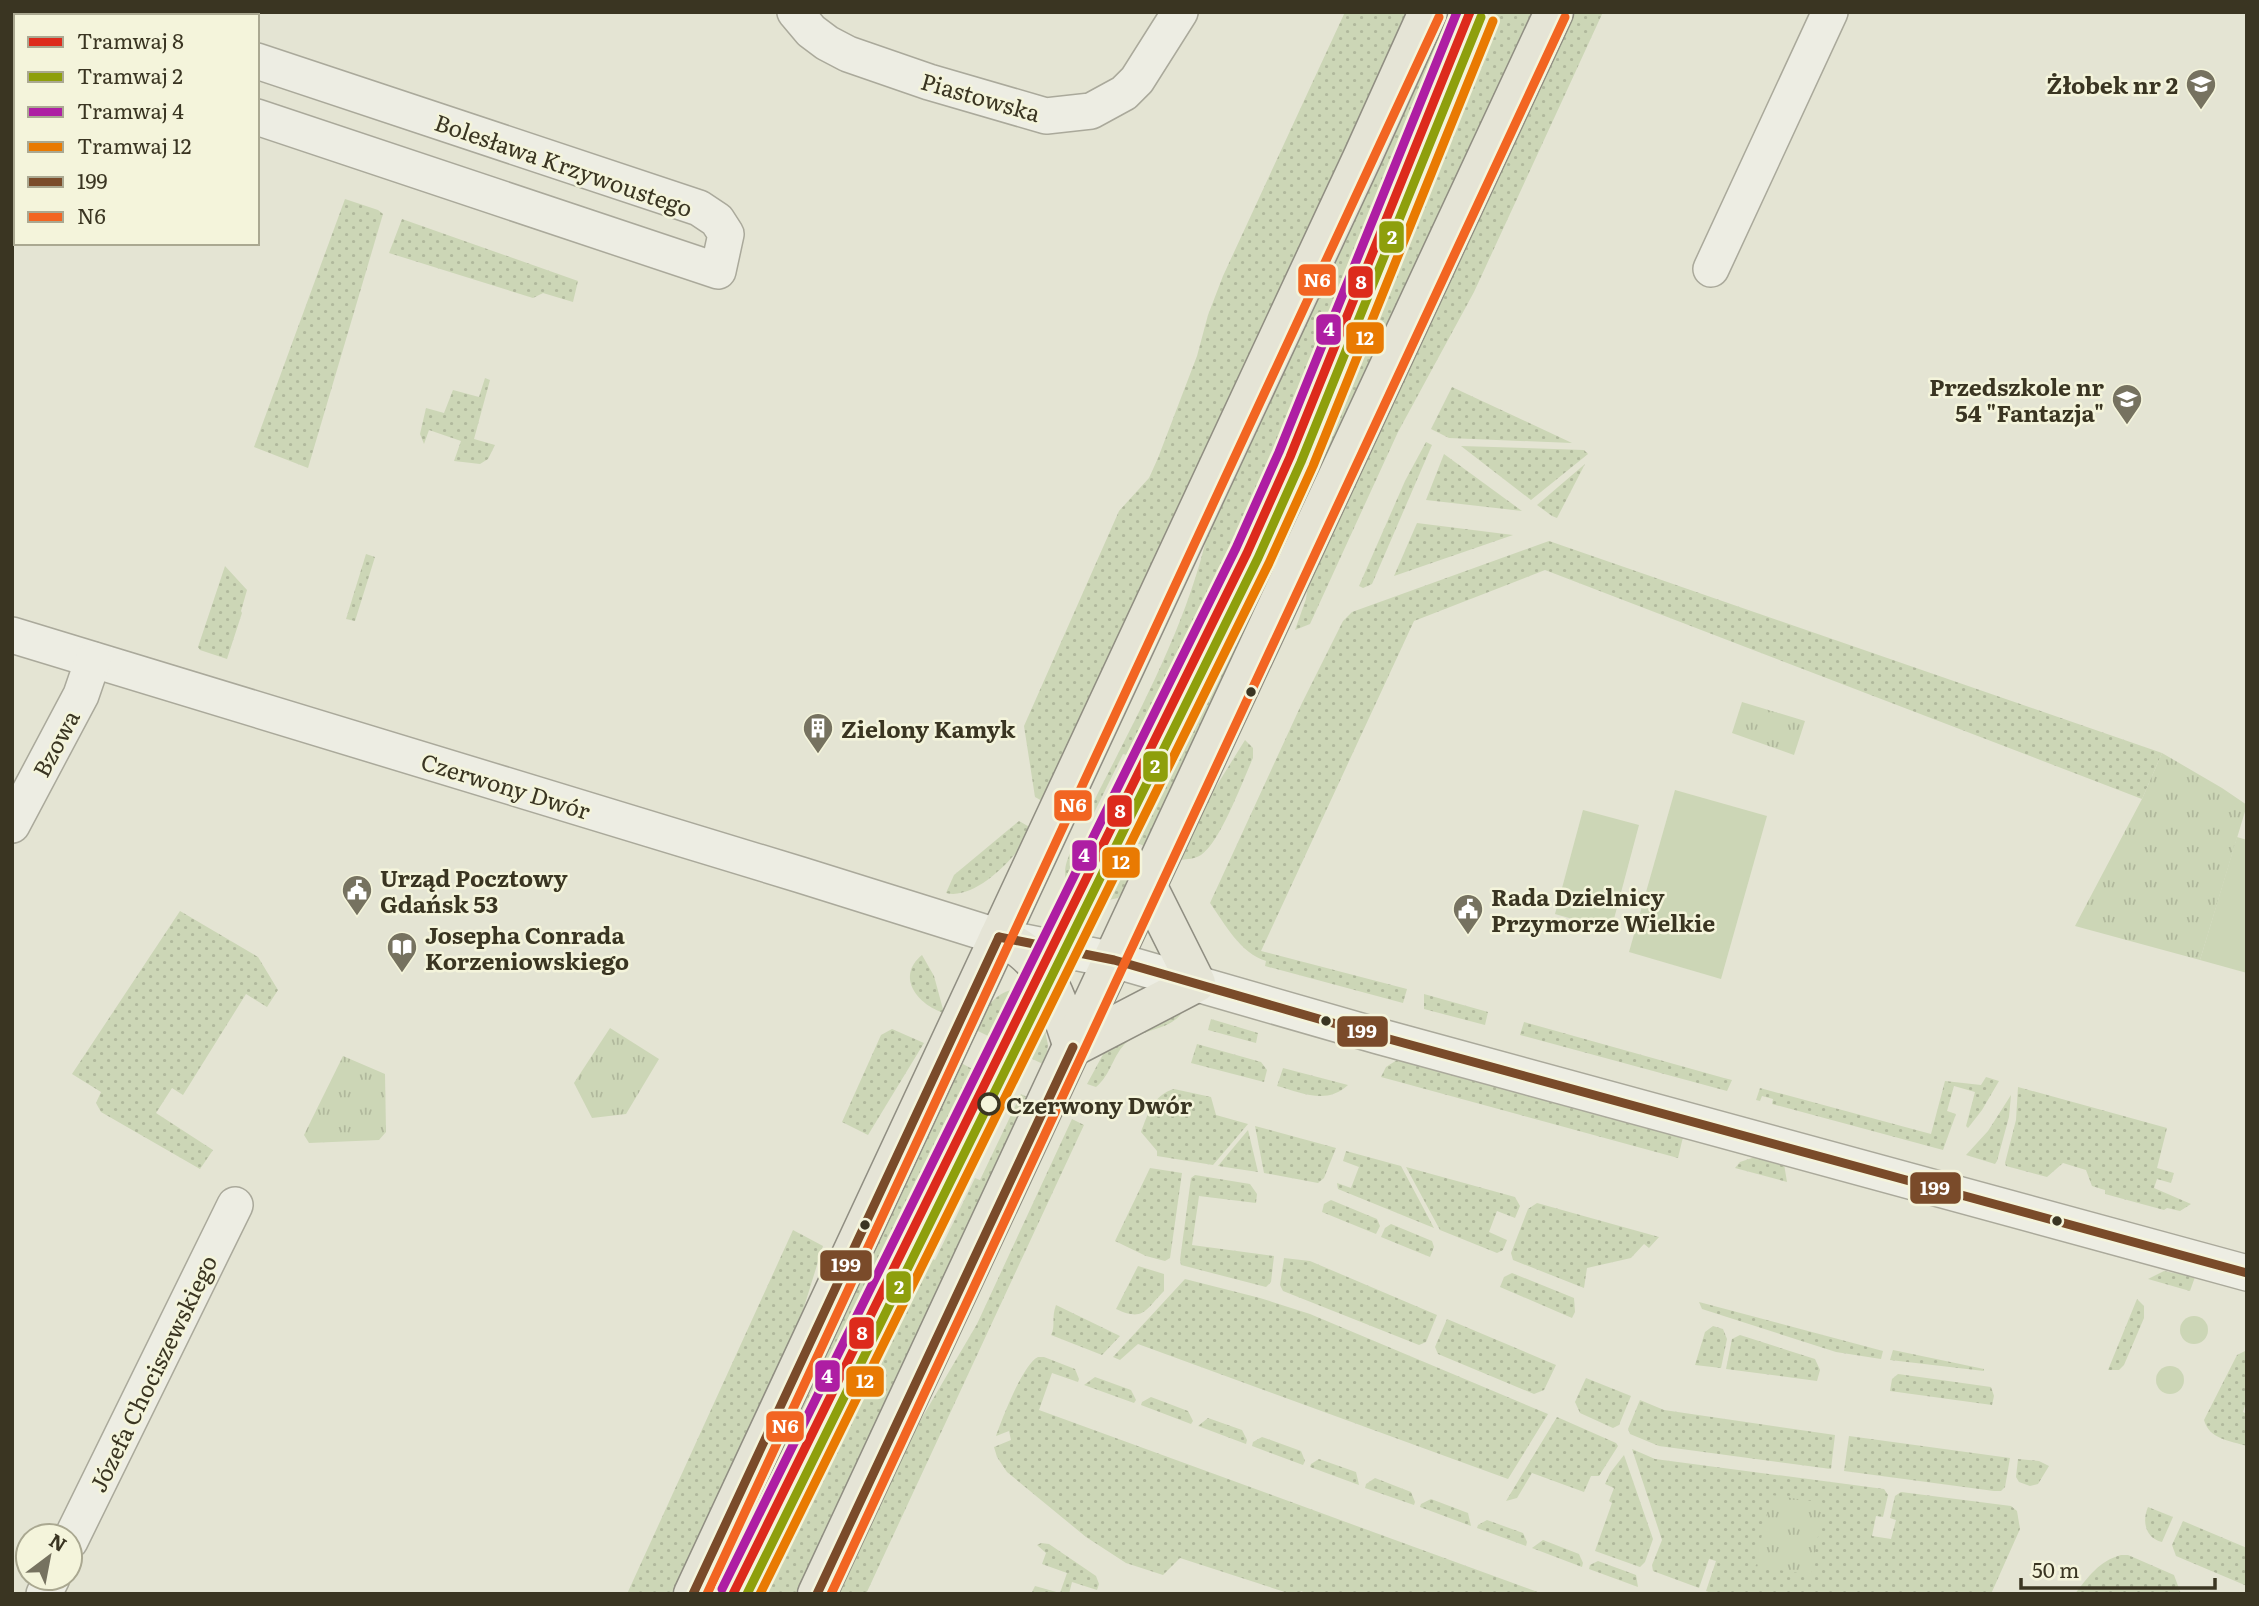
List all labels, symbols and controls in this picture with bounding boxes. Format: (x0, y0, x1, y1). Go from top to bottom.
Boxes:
legend (14, 14, 259, 245)
text: Tramwaj 8 (77, 24, 184, 55)
text: Tramwaj 2 (77, 59, 183, 90)
street label: Piastowska (917, 63, 1045, 129)
place label: Żłobek nr 2 (2047, 67, 2178, 101)
school or university icon: Żłobek nr 2 (2184, 67, 2218, 111)
text: Tramwaj 4 (77, 94, 184, 125)
street label: Bolesława Krzywoustego (430, 104, 698, 224)
text: Tramwaj 12 (77, 129, 191, 160)
text: 199 (77, 164, 108, 195)
text: N6 (77, 199, 106, 230)
line badge: 2 (1378, 220, 1405, 254)
text: 2 (1387, 222, 1397, 250)
line badge: N6 (1297, 263, 1337, 297)
text: N6 (1303, 265, 1331, 293)
line badge: 8 (1347, 265, 1374, 299)
text: 8 (1355, 267, 1367, 295)
line badge: 4 (1315, 313, 1342, 346)
text: 4 (1323, 314, 1335, 342)
line badge: 12 (1345, 321, 1385, 355)
text: 12 (1356, 323, 1374, 351)
place label: Przedszkole nr 54 "Fantazja" (1929, 369, 2105, 429)
school or university icon: Przedszkole nr 54 "Fantazja" (2110, 382, 2144, 426)
unlabelled marker (1244, 685, 1258, 699)
street label: Bzowa (23, 703, 87, 783)
building icon: Zielony Kamyk (801, 711, 835, 755)
place label: Zielony Kamyk (841, 711, 1016, 745)
street label: Czerwony Dwór (417, 743, 595, 827)
line badge: 2 (1142, 750, 1169, 783)
text: 2 (1150, 751, 1160, 779)
line badge: N6 (1053, 789, 1093, 822)
text: N6 (1059, 790, 1087, 818)
line badge: 8 (1106, 794, 1133, 828)
text: 8 (1114, 796, 1126, 824)
line badge: 4 (1071, 839, 1098, 872)
text: 4 (1078, 840, 1090, 868)
line badge: 12 (1101, 846, 1141, 879)
text: 12 (1112, 847, 1130, 875)
place label: Urząd Pocztowy Gdańsk 53 (380, 860, 568, 920)
public building icon: Urząd Pocztowy Gdańsk 53 (340, 873, 374, 917)
place label: Rada Dzielnicy Przymorze Wielkie (1491, 879, 1715, 939)
public building icon: Rada Dzielnicy Przymorze Wielkie (1451, 892, 1485, 936)
place label: Josepha Conrada Korzeniowskiego (425, 917, 629, 977)
library icon: Josepha Conrada Korzeniowskiego (385, 930, 419, 974)
unlabelled marker (1319, 1014, 1333, 1028)
line badge: 199 (1336, 1015, 1389, 1048)
text: 199 (1347, 1016, 1377, 1044)
place label: Czerwony Dwór (1006, 1087, 1193, 1121)
marker: Czerwony Dwór (978, 1093, 1000, 1115)
line badge: 199 (1909, 1171, 1962, 1205)
text: 199 (1920, 1173, 1950, 1201)
unlabelled marker (2050, 1214, 2064, 1228)
unlabelled marker (858, 1218, 872, 1232)
street label: Józefa Chociszewskiego (80, 1249, 224, 1497)
line badge: 199 (819, 1249, 873, 1282)
text: 199 (831, 1250, 861, 1278)
line badge: 2 (885, 1270, 912, 1304)
text: 2 (894, 1272, 904, 1300)
line badge: 8 (848, 1316, 875, 1350)
text: 8 (856, 1318, 868, 1346)
line badge: 4 (814, 1359, 841, 1393)
text: 4 (821, 1361, 833, 1389)
line badge: 12 (845, 1365, 885, 1398)
text: 12 (856, 1366, 874, 1394)
line badge: N6 (765, 1410, 805, 1443)
text: N6 (771, 1411, 799, 1439)
north arrow (14, 1522, 84, 1592)
text: N (44, 1526, 73, 1558)
scale bar (2021, 1546, 2215, 1590)
text: 50 m (2032, 1553, 2079, 1584)

